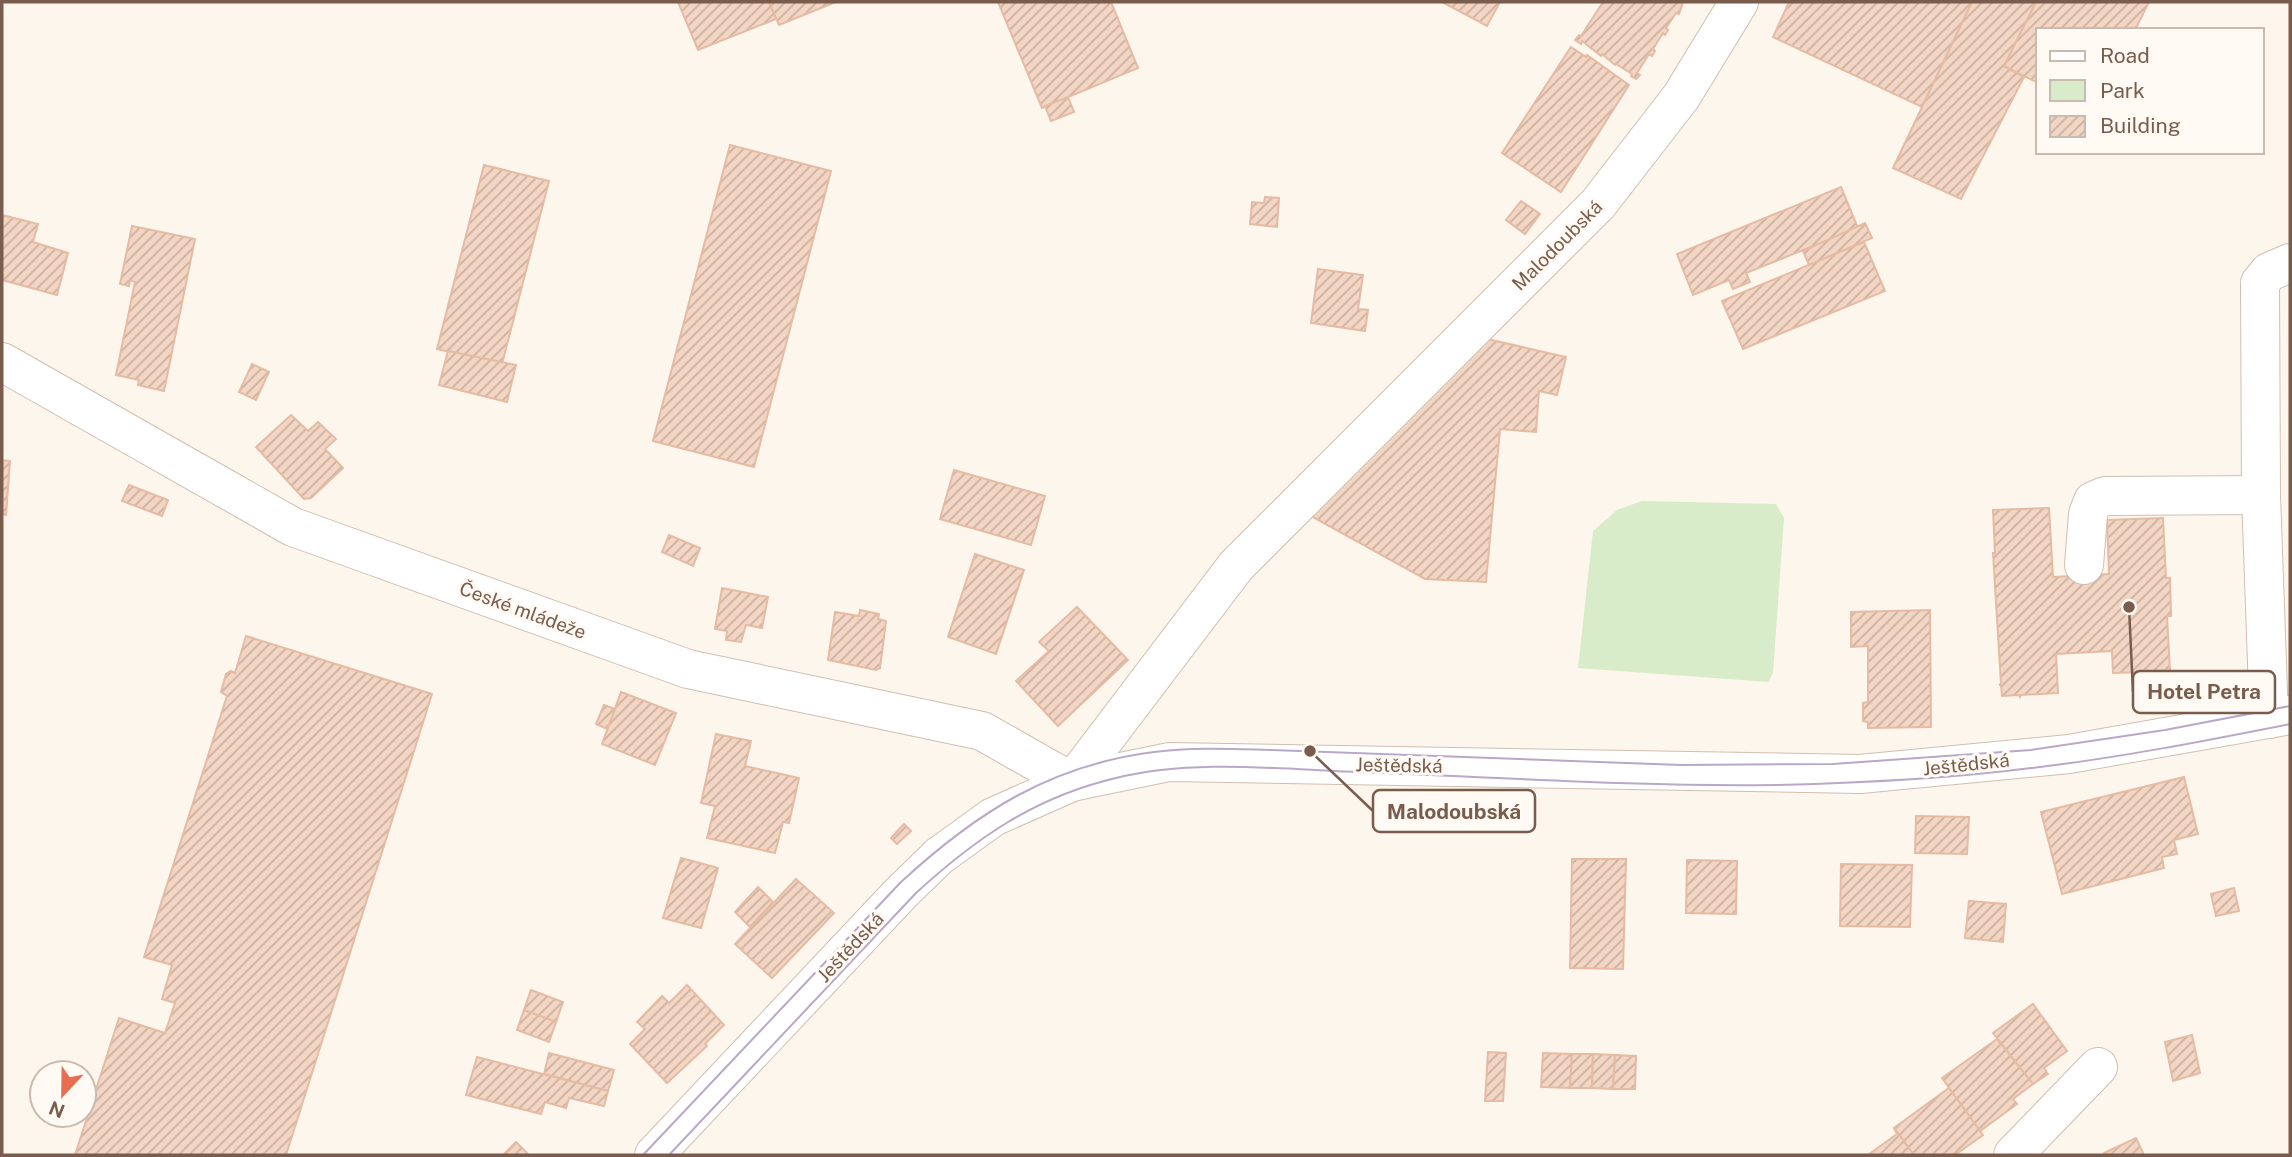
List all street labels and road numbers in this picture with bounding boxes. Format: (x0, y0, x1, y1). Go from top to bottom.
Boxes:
street label: Malodoubská (1507, 195, 1607, 295)
street label: České mládeže (457, 577, 589, 643)
street label: Ještědská (1921, 749, 2011, 779)
street label: Ještědská (1355, 753, 1443, 777)
street label: Ještědská (812, 908, 888, 986)

